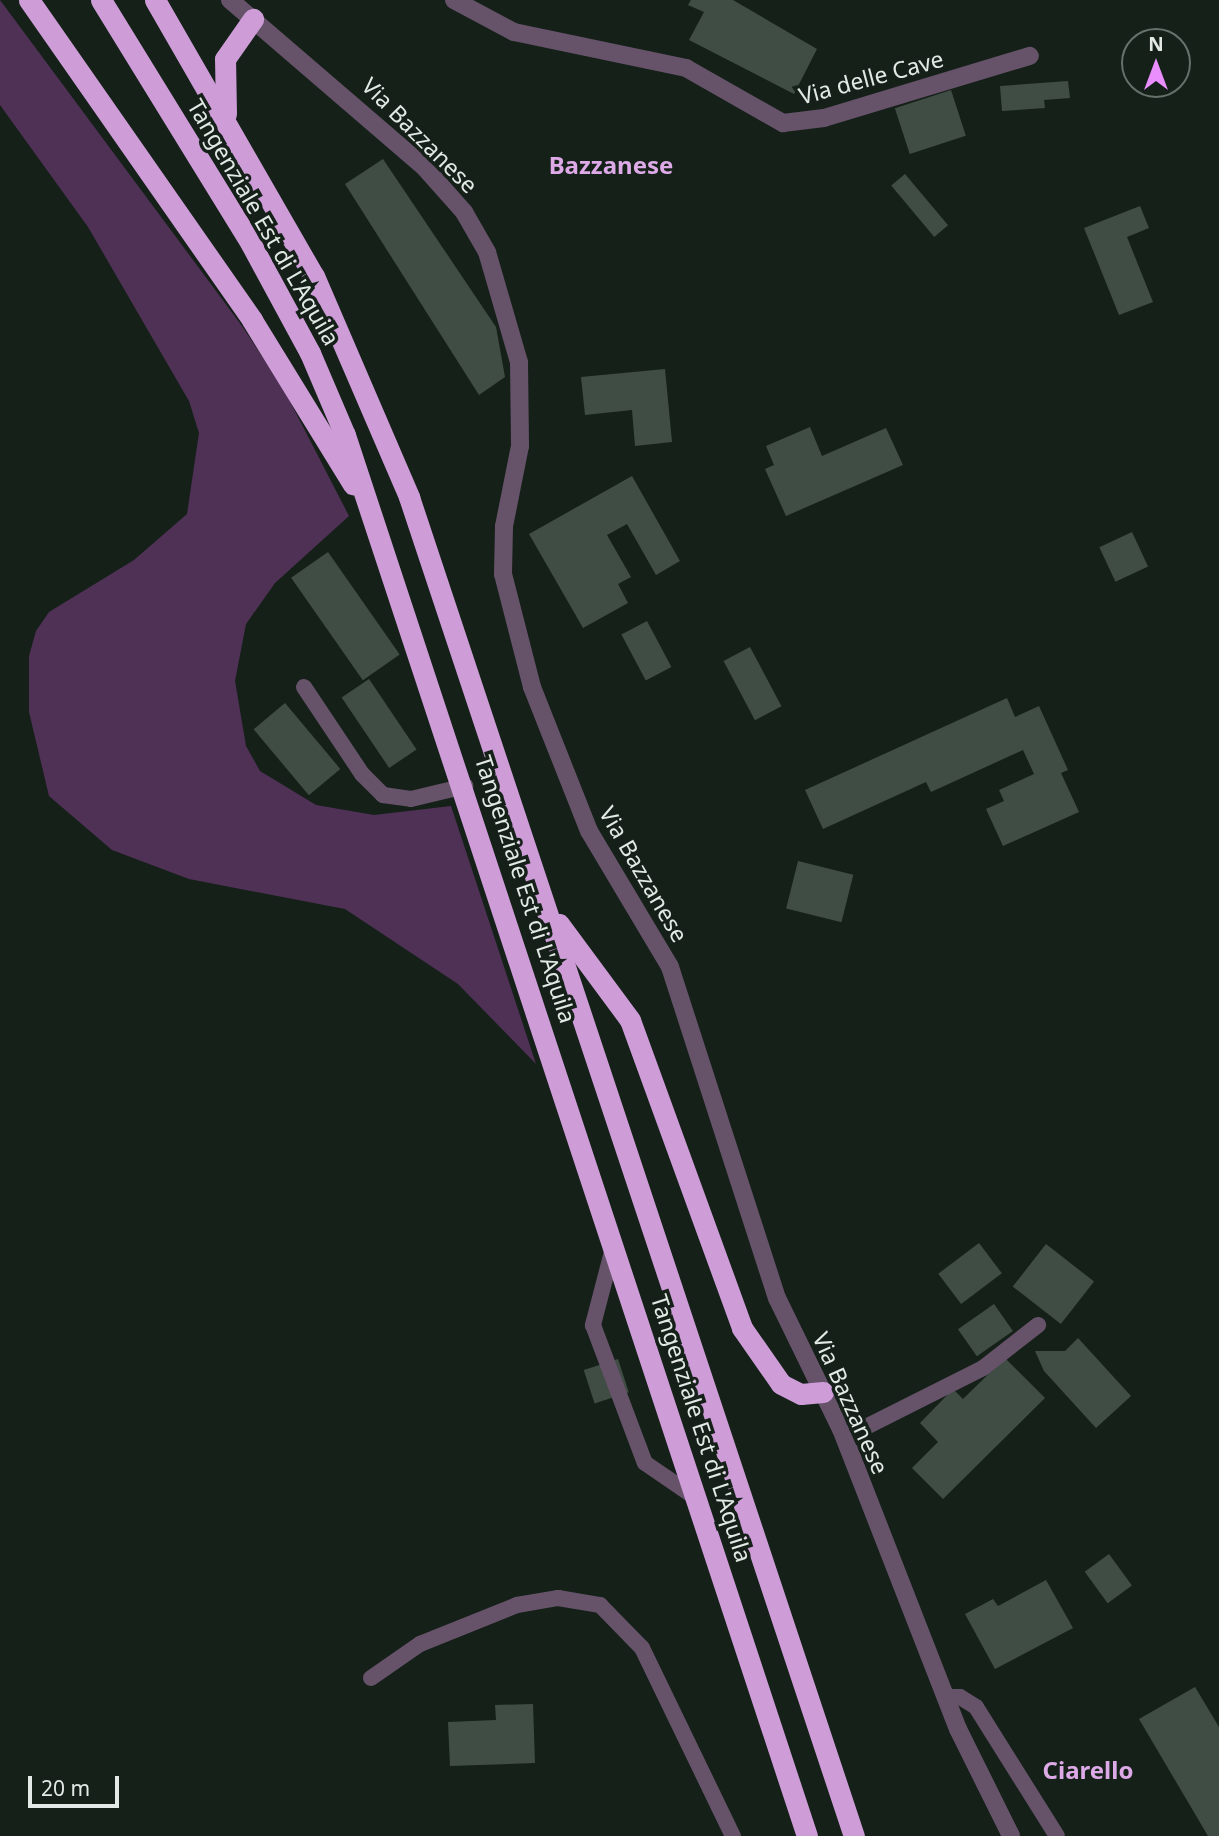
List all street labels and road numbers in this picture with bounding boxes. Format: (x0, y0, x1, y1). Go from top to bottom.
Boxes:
street label: Via delle Cave (796, 44, 946, 110)
street label: Via Bazzanese (356, 71, 484, 199)
street label: Tangenziale Est di L'Aquila (182, 94, 346, 350)
street label: Tangenziale Est di L'Aquila (470, 752, 582, 1026)
street label: Via Bazzanese (594, 801, 694, 947)
street label: Tangenziale Est di L'Aquila (646, 1291, 758, 1565)
street label: Via Bazzanese (807, 1328, 895, 1478)

